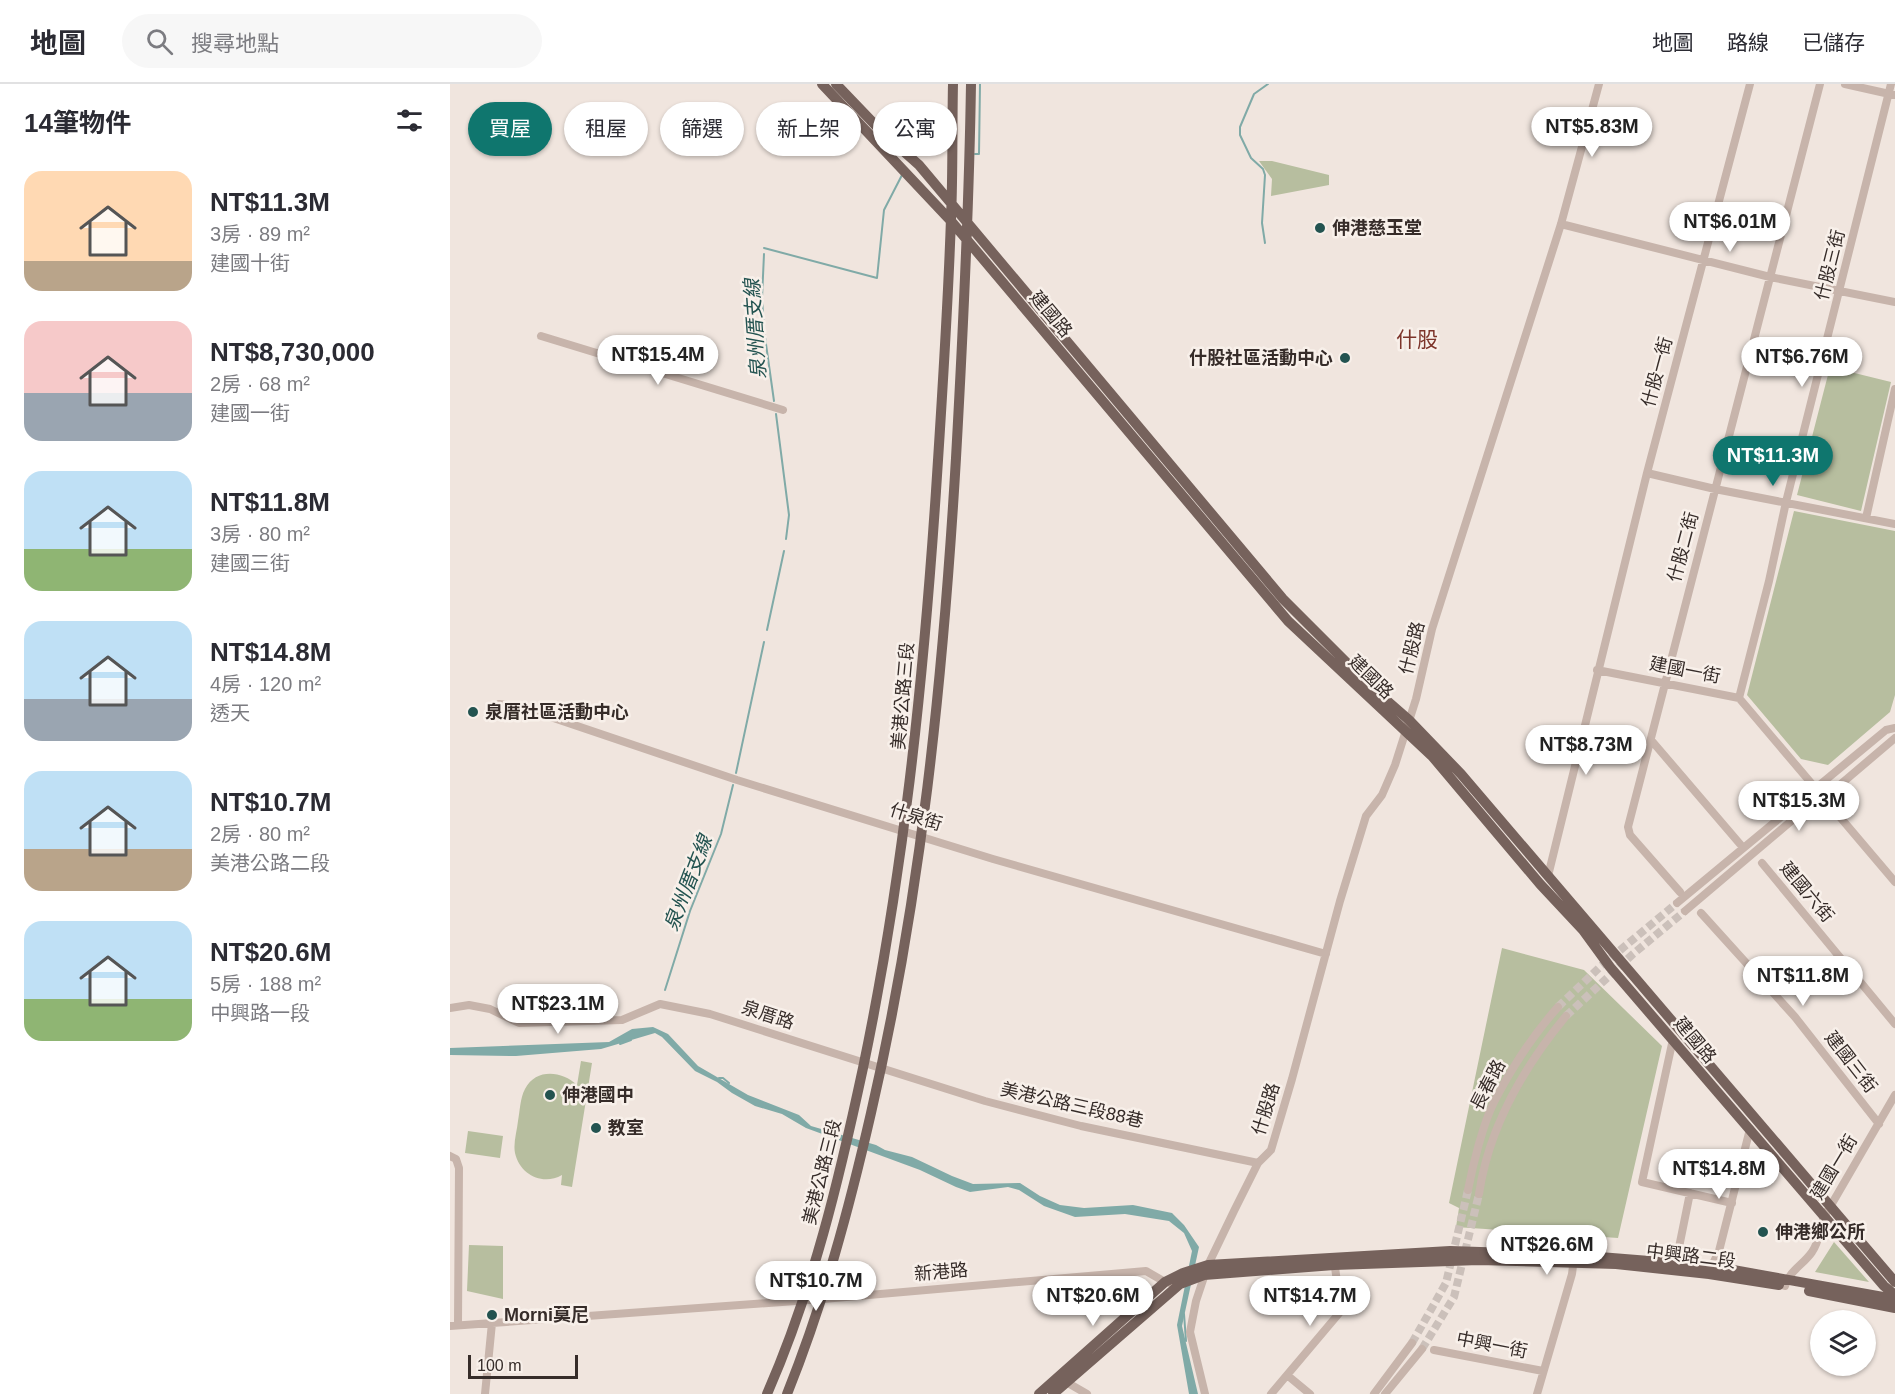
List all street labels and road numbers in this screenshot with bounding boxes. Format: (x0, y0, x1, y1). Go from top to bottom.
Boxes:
street label: 什股三街 (1812, 228, 1848, 302)
street label: 建國路 (1026, 287, 1076, 341)
street label: 什股一街 (1638, 335, 1676, 409)
street label: 什股二街 (1664, 510, 1702, 584)
street label: 什股路 (1396, 619, 1428, 677)
street label: 美港公路三段 (888, 641, 918, 751)
street label: 建國路 (1345, 651, 1397, 703)
street label: 建國一街 (1648, 653, 1722, 687)
street label: 什泉街 (887, 800, 945, 834)
street label: 建國六街 (1776, 858, 1838, 926)
street label: 泉厝路 (739, 997, 797, 1033)
street label: 建國路 (1670, 1013, 1720, 1067)
street label: 建國三街 (1821, 1027, 1881, 1097)
street label: 長春路 (1467, 1056, 1509, 1114)
street label: 美港公路三段88巷 (999, 1079, 1145, 1131)
street label: 什股路 (1249, 1080, 1283, 1138)
street label: 美港公路三段 (799, 1117, 845, 1227)
street label: 建國一街 (1807, 1131, 1861, 1203)
street label: 中興路二段 (1645, 1241, 1737, 1271)
street label: 新港路 (913, 1260, 969, 1284)
street label: 中興一街 (1455, 1328, 1529, 1362)

